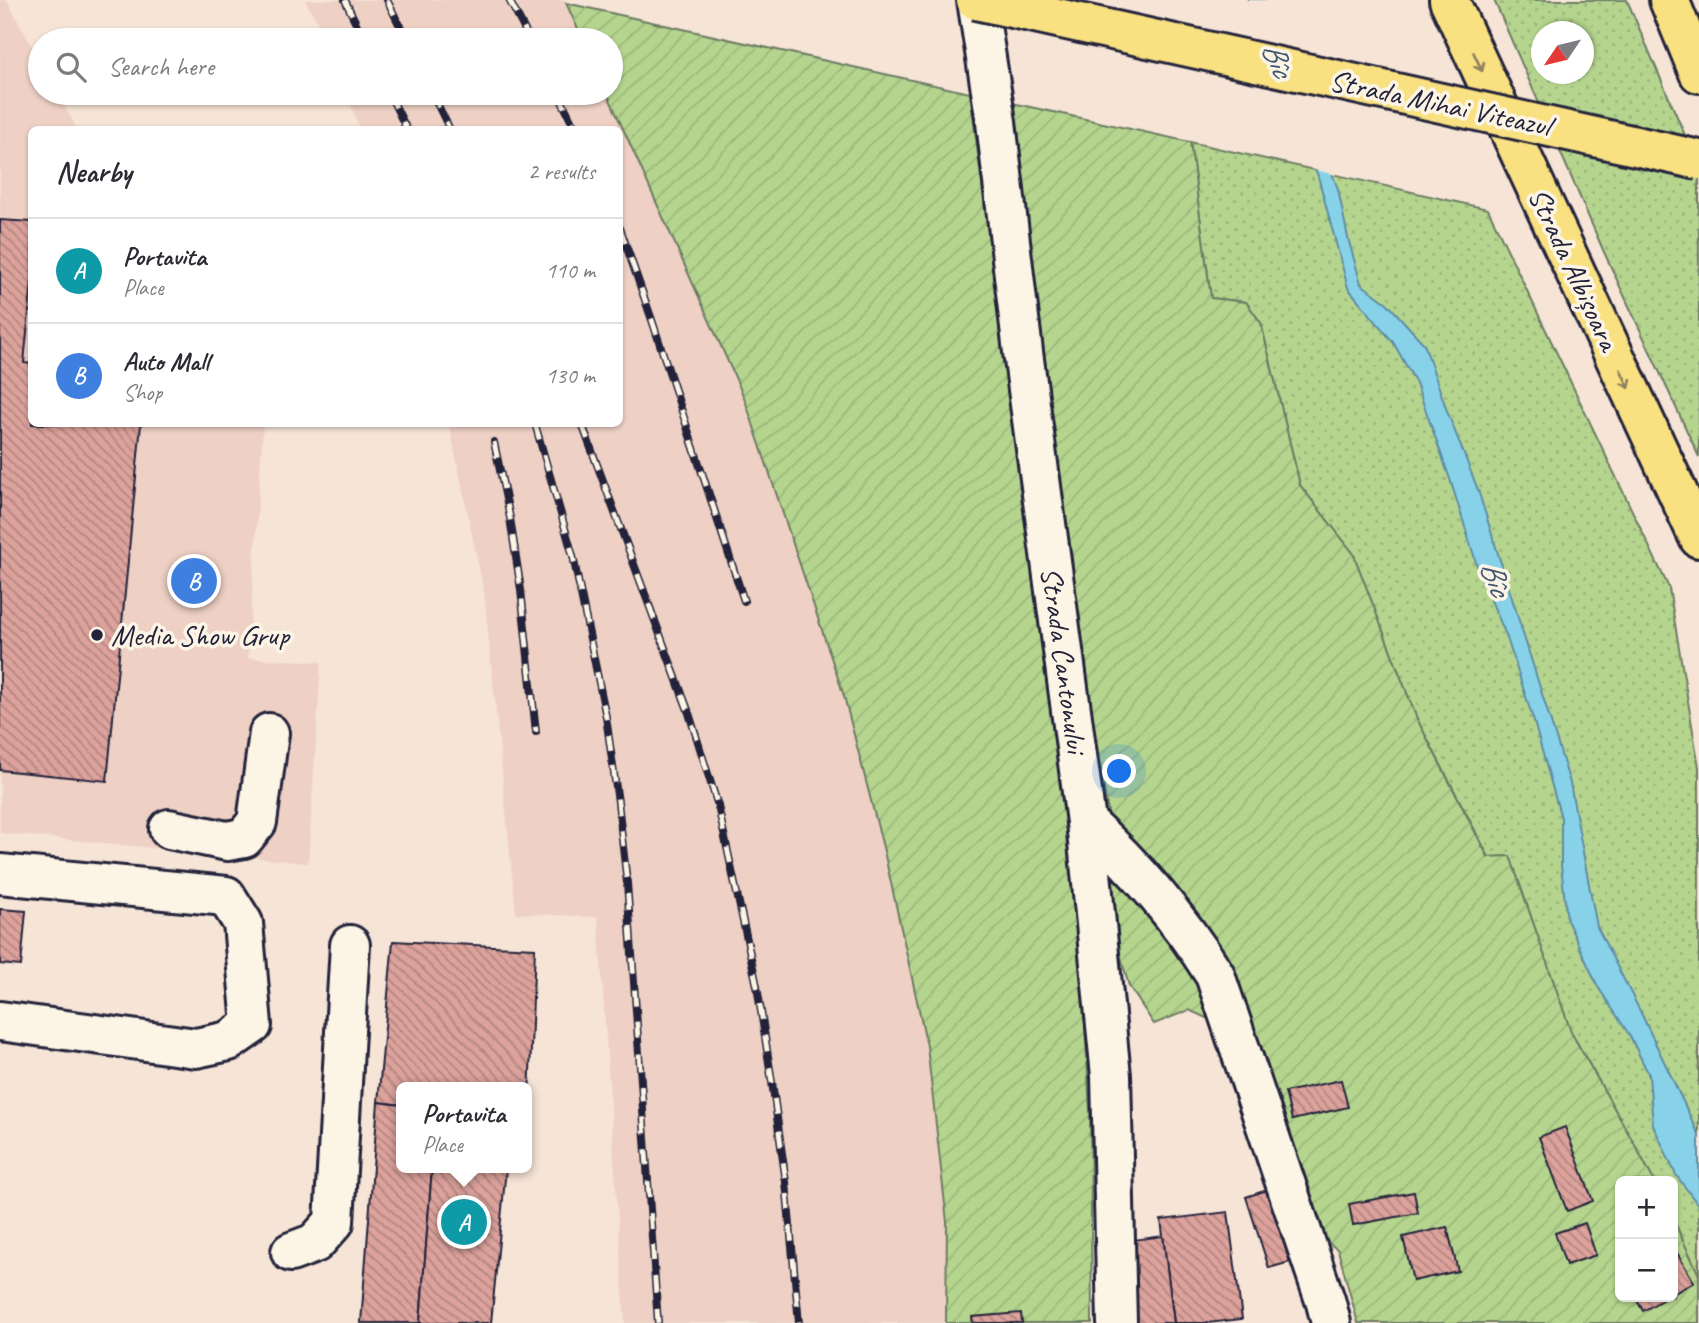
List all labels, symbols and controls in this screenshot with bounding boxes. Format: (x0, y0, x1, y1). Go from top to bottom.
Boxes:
north arrow (1531, 21, 1594, 84)
search box (28, 28, 623, 105)
water label: Bîc (1253, 36, 1305, 86)
icon: search (52, 48, 90, 86)
text: Search here (108, 50, 214, 83)
one-way arrow (1472, 51, 1485, 72)
street label: Strada Mihai Viteazul (1326, 61, 1559, 146)
text: Nearby (56, 153, 132, 191)
text: 2 results (528, 157, 595, 186)
street label: Strada Albișoara (1520, 182, 1629, 359)
text: Portavita (123, 240, 206, 273)
text: A (73, 256, 85, 285)
text: 110 m (546, 256, 595, 285)
text: Place (123, 273, 163, 302)
text: Auto Mall (123, 345, 209, 378)
text: B (73, 361, 85, 390)
text: 130 m (546, 361, 595, 390)
one-way arrow (1619, 368, 1632, 390)
text: Shop (123, 378, 162, 407)
pin: B (171, 555, 217, 607)
water label: Bîc (1471, 555, 1522, 604)
street label: Strada Cantonului (1032, 565, 1096, 759)
place label: Media Show Grup (111, 616, 291, 654)
marker: Media Show Grup (89, 627, 105, 643)
your location (1102, 754, 1136, 788)
popup (396, 1082, 532, 1173)
text: Portavita (422, 1097, 506, 1130)
text: Place (422, 1130, 463, 1159)
map controls (1615, 1176, 1678, 1302)
button: + (1615, 1176, 1678, 1239)
pin: A (441, 1196, 487, 1248)
button: − (1615, 1239, 1678, 1302)

